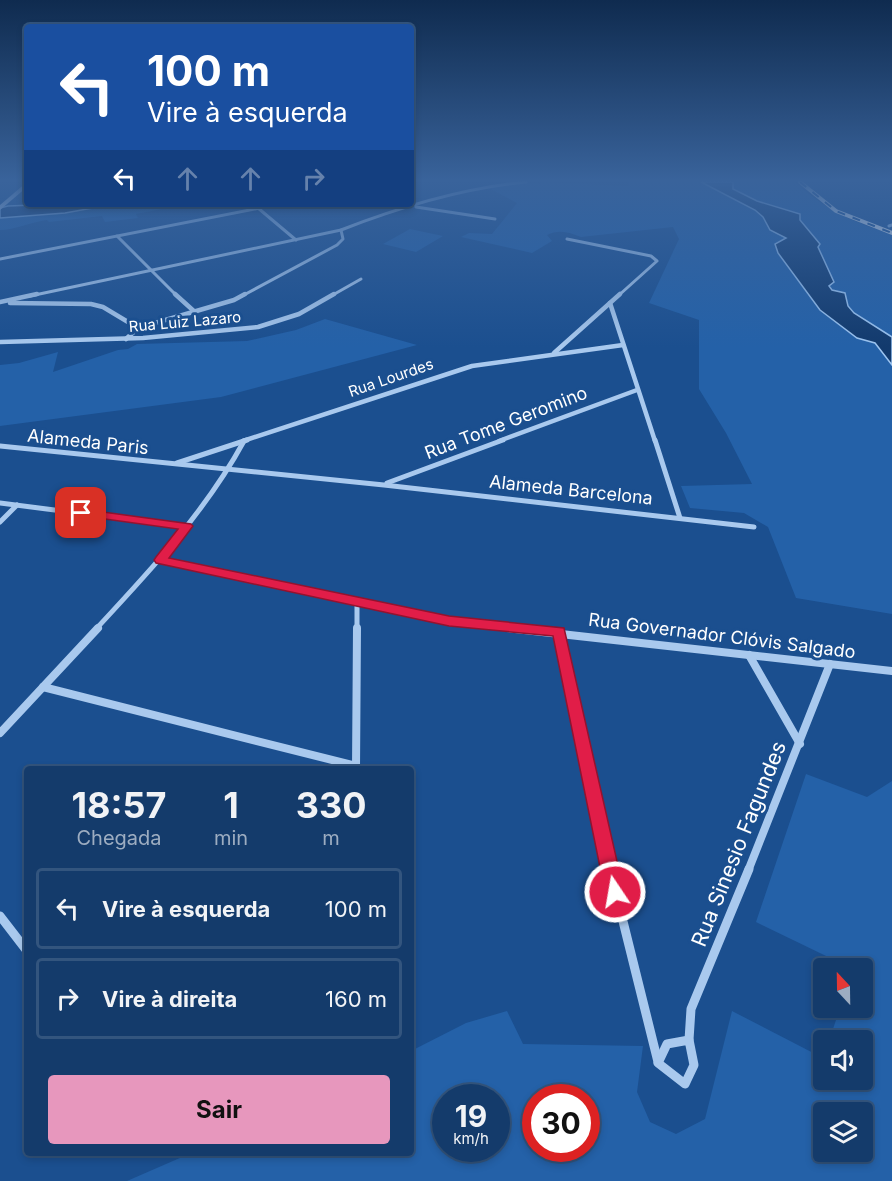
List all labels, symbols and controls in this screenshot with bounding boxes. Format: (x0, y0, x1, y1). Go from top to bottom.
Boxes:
text: 100 m (147, 45, 270, 96)
icon: left (48, 48, 126, 126)
text: Vire à esquerda (147, 96, 348, 129)
icon: left (108, 162, 141, 195)
icon: ahead (171, 162, 204, 195)
icon: ahead (234, 162, 267, 195)
icon: right (297, 162, 330, 195)
street label: Rua Luiz Lazaro (128, 307, 242, 336)
street label: Rua Lourdes (346, 354, 436, 401)
street label: Rua Tome Geromino (422, 382, 590, 463)
street label: Alameda Paris (26, 425, 150, 458)
street label: Alameda Barcelona (488, 470, 654, 509)
pin (55, 487, 106, 538)
icon: arrive (64, 496, 97, 529)
street label: Rua Governador Clóvis Salgado (587, 609, 857, 662)
street label: Rua Sinesio Fagundes (686, 738, 791, 950)
text: 18:57 (72, 783, 166, 827)
text: 1 (223, 783, 239, 827)
text: 330 (296, 783, 366, 827)
text: Chegada (76, 826, 162, 850)
text: min (214, 826, 248, 850)
text: m (322, 826, 340, 850)
position arrow (583, 860, 647, 924)
icon: left (51, 892, 84, 925)
text: Vire à esquerda (102, 896, 270, 922)
text: 100 m (325, 896, 387, 922)
north arrow (813, 958, 873, 1018)
map controls (813, 958, 873, 1162)
icon: right (51, 982, 84, 1015)
text: Vire à direita (102, 986, 237, 1012)
text: 160 m (325, 986, 387, 1012)
button: sound (813, 1030, 873, 1090)
button: Sair (48, 1075, 390, 1144)
speed limit sign: 30 (522, 1084, 600, 1162)
text: 19 (455, 1098, 487, 1134)
button: layers (813, 1102, 873, 1162)
text: km/h (453, 1129, 489, 1148)

